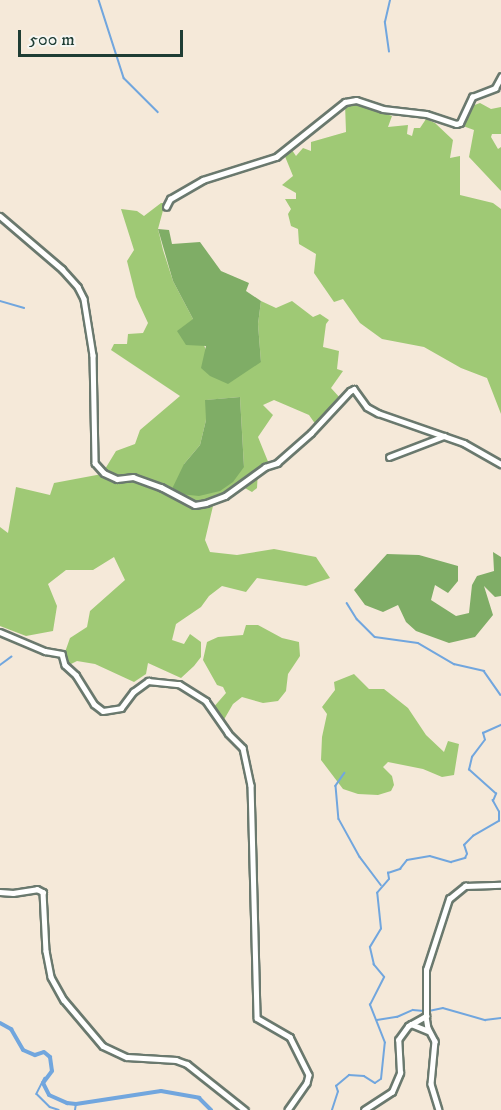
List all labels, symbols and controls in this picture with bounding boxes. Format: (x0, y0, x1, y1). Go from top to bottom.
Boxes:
scale bar (21, 18, 186, 56)
text: 500 m (29, 29, 75, 51)

